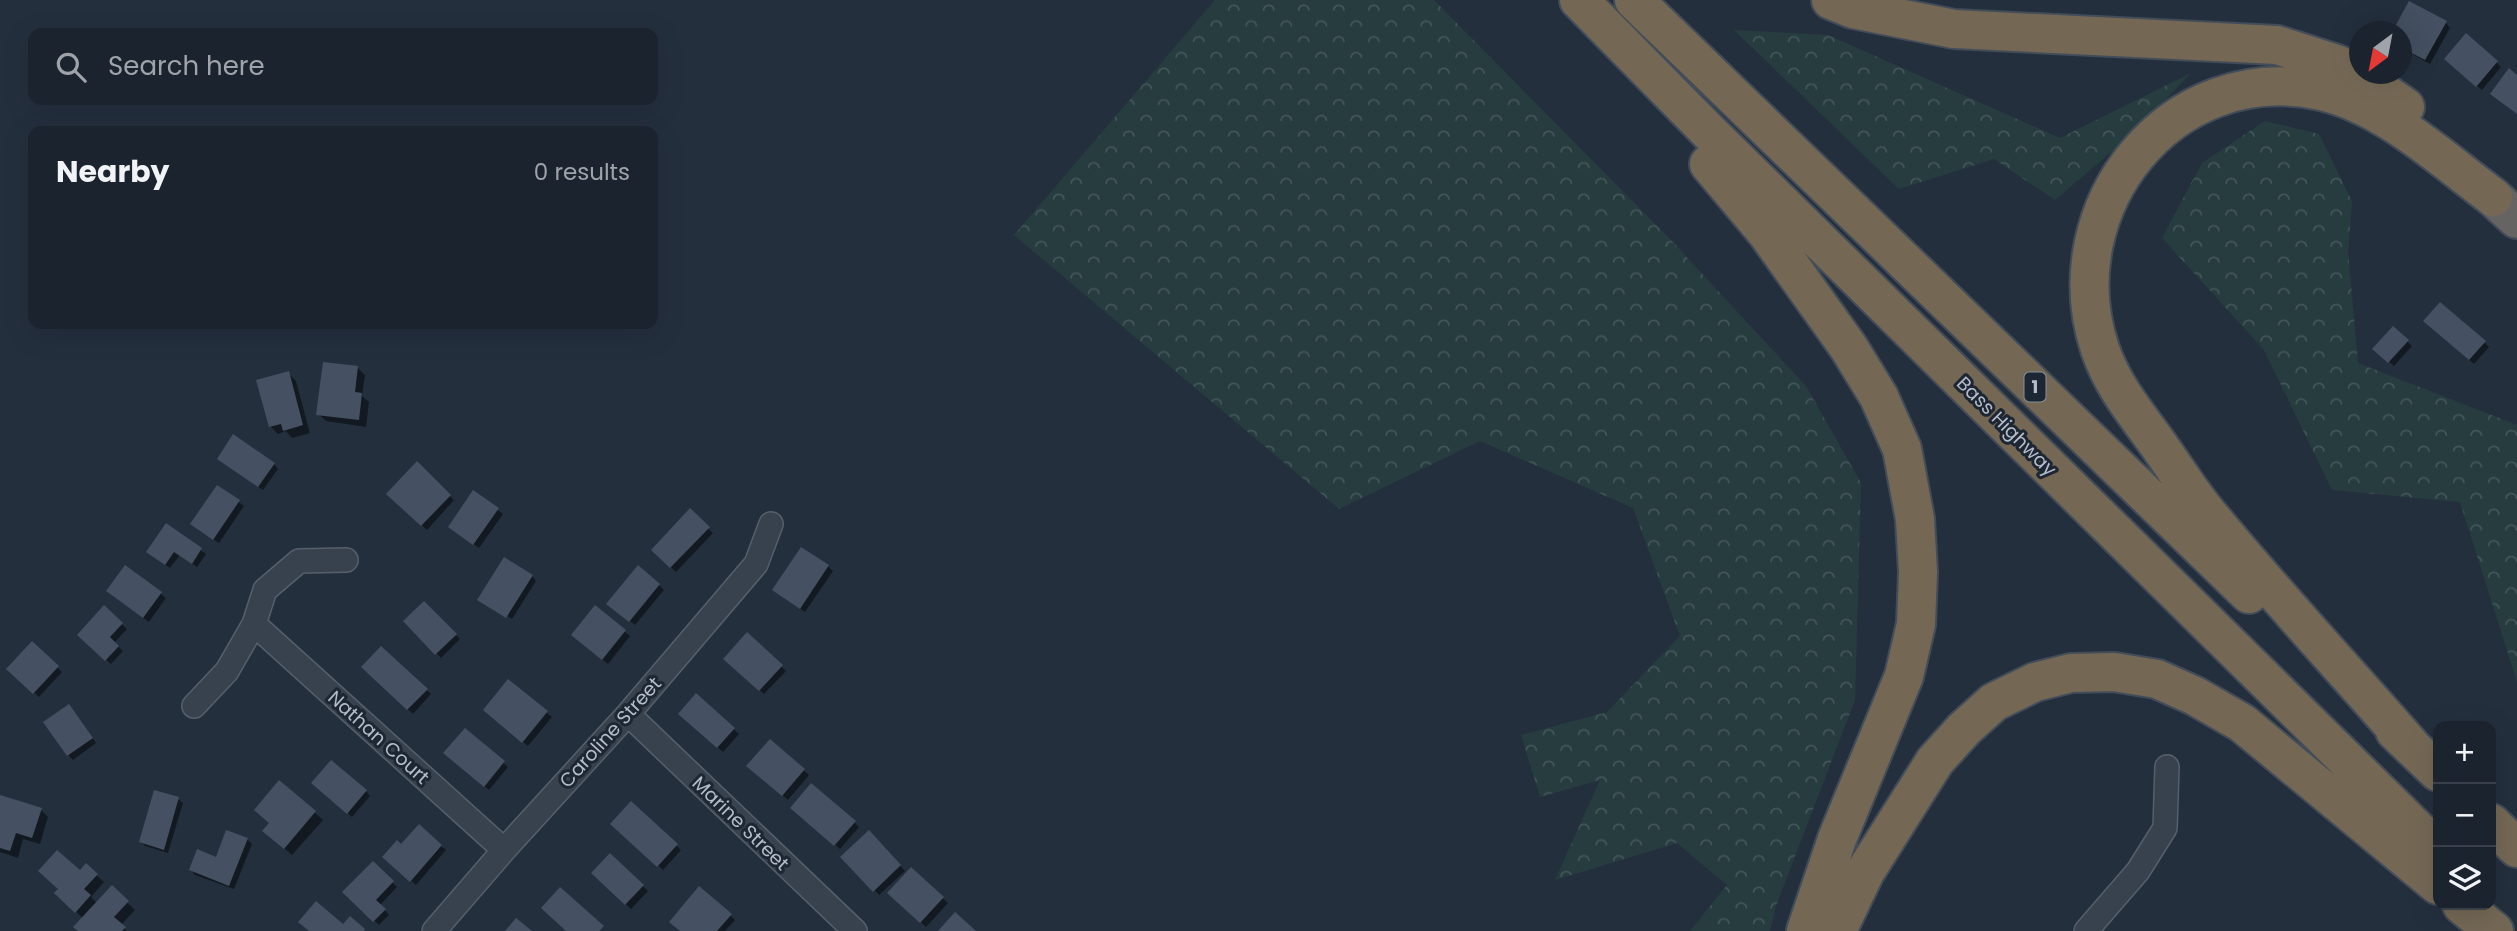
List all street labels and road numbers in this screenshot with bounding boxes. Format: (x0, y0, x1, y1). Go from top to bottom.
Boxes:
street label: Bass Highway (1951, 370, 2063, 483)
road number: 1 (2024, 372, 2046, 402)
street label: Caroline Street (553, 671, 668, 794)
street label: Nathan Court (322, 684, 435, 790)
street label: Marine Street (686, 770, 795, 877)

